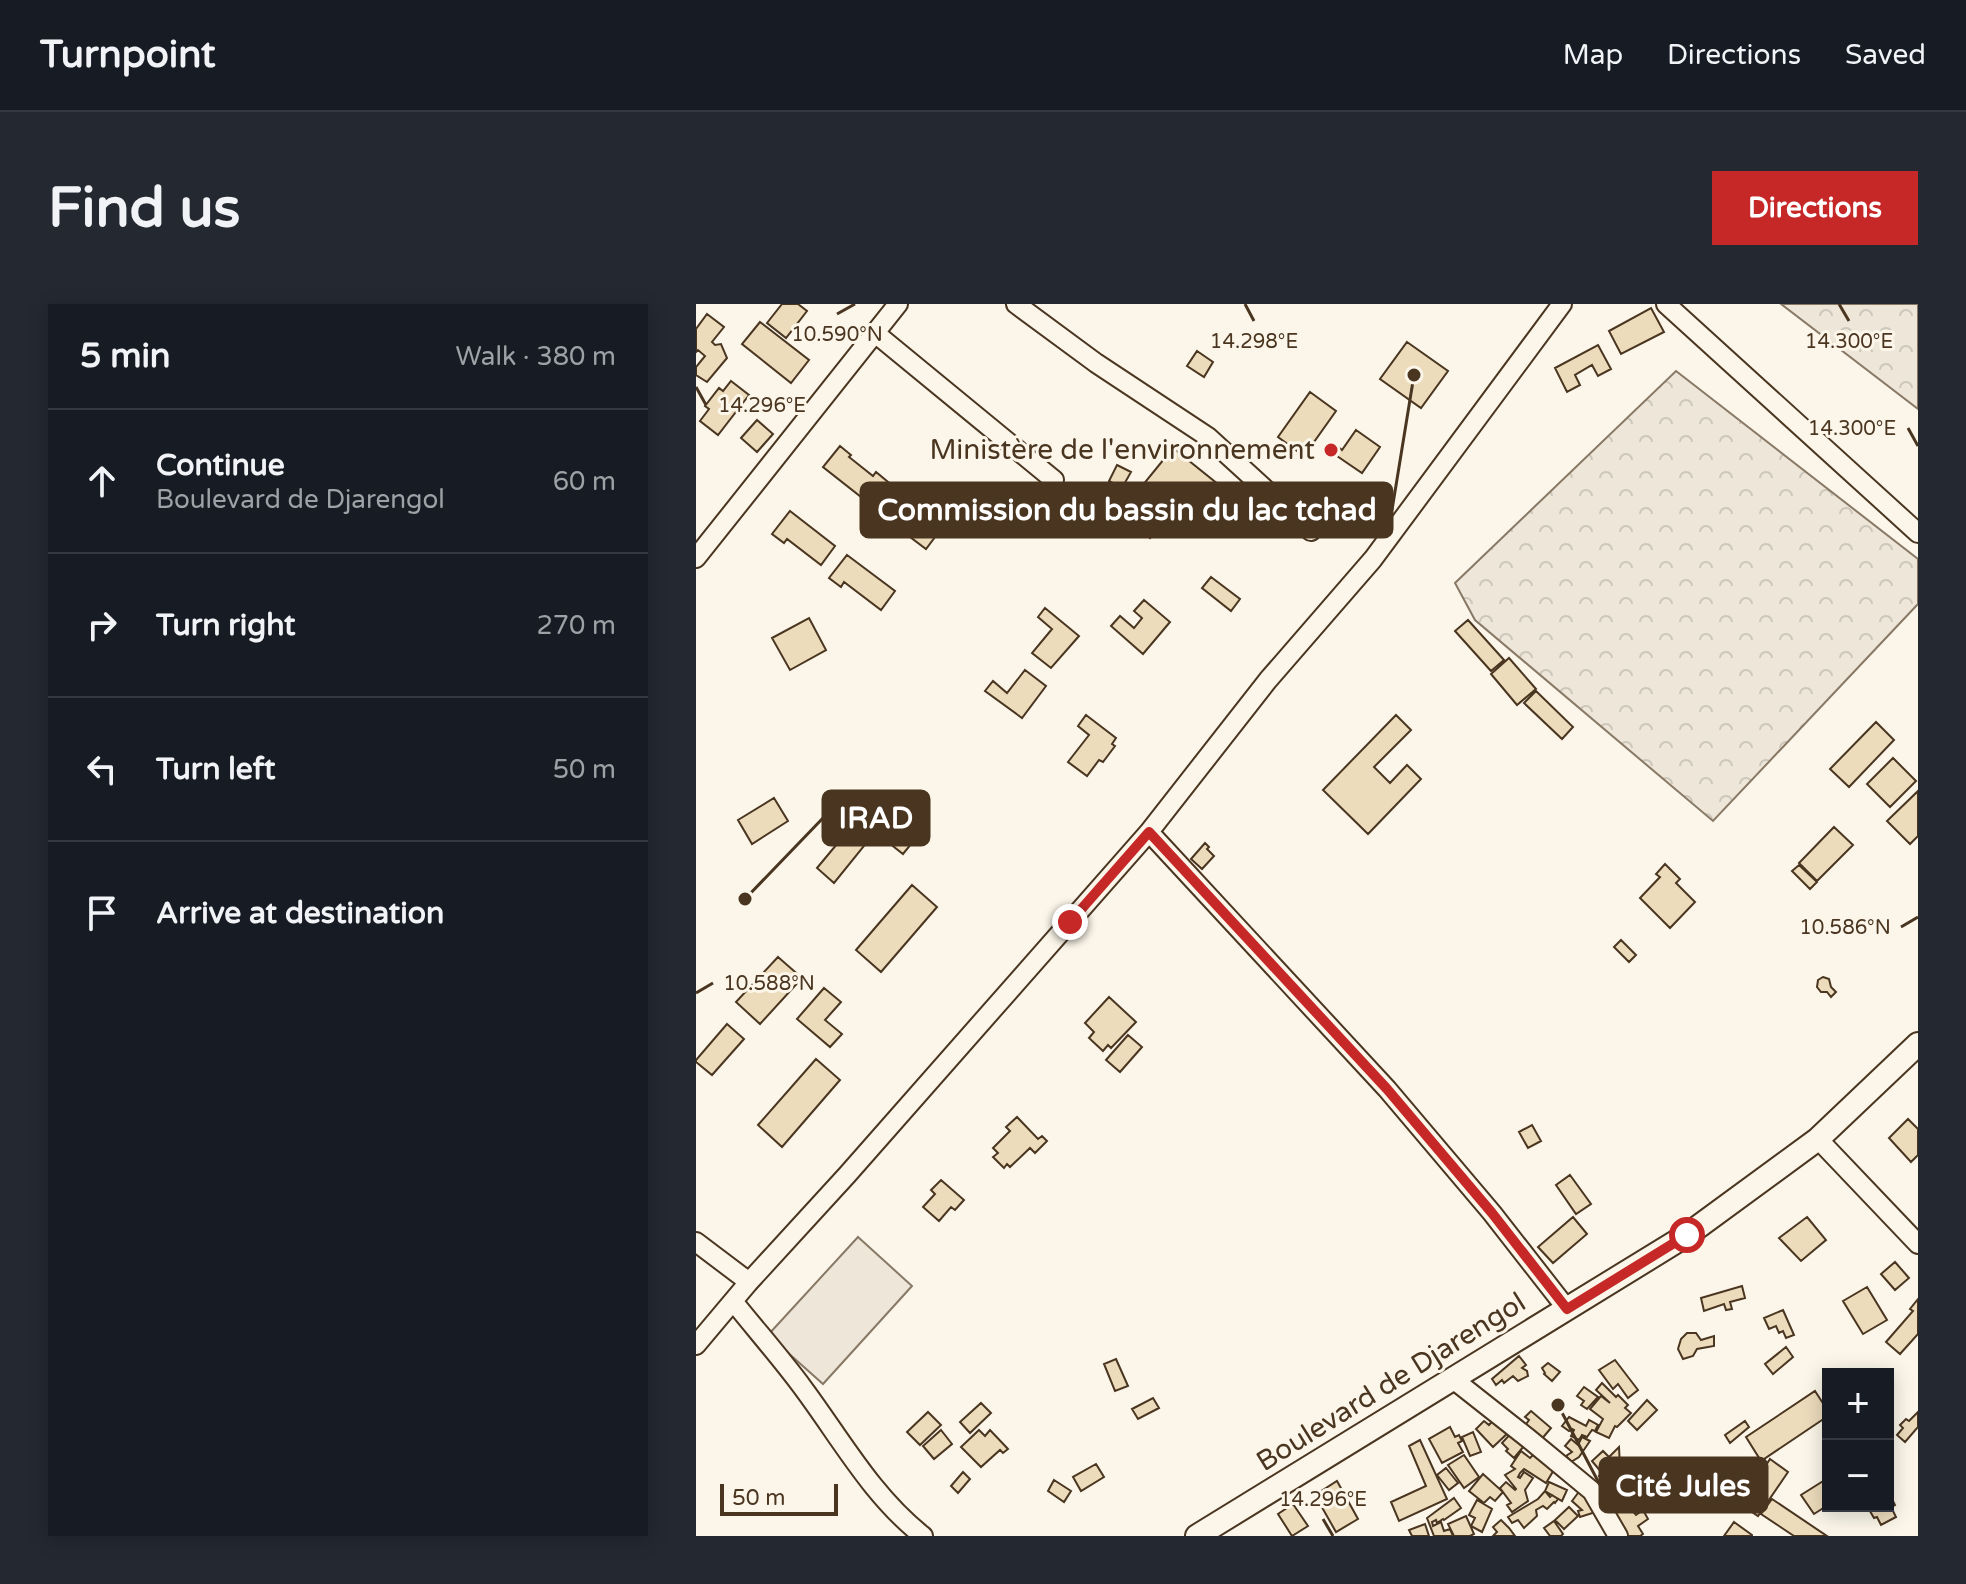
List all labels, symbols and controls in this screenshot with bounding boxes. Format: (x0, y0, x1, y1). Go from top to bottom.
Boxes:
text: Turnpoint (40, 32, 215, 78)
text: Map (1563, 38, 1623, 72)
text: Directions (1667, 38, 1801, 72)
text: Saved (1845, 38, 1926, 72)
button: Directions (1712, 171, 1918, 245)
text: Find us (48, 175, 240, 242)
text: 10.590°N (791, 323, 883, 347)
text: 14.298°E (1210, 330, 1298, 354)
text: 14.300°E (1805, 330, 1893, 354)
text: 5 min (80, 336, 171, 377)
text: Walk · 380 m (456, 341, 616, 372)
text: 14.296°E (718, 394, 806, 418)
text: 14.300°E (1808, 417, 1896, 441)
place label: Ministère de l'environnement (929, 433, 1315, 467)
marker: Ministère de l'environnement (1322, 441, 1340, 459)
text: Continue (156, 447, 285, 484)
icon: ahead (80, 459, 124, 503)
text: 60 m (553, 466, 616, 497)
callout: Commission du bassin du lac tchad (861, 483, 1392, 537)
text: Boulevard de Djarengol (156, 484, 445, 515)
text: Commission du bassin du lac tchad (877, 492, 1377, 529)
icon: right (80, 603, 124, 647)
text: Turn right (156, 607, 296, 644)
text: 270 m (536, 610, 616, 641)
icon: left (80, 747, 124, 791)
text: Turn left (156, 751, 275, 788)
text: 50 m (553, 754, 616, 785)
callout: IRAD (823, 791, 929, 845)
text: IRAD (839, 800, 913, 837)
icon: arrive (80, 891, 124, 935)
text: Arrive at destination (156, 895, 444, 932)
route end (1052, 904, 1088, 940)
text: 10.586°N (1799, 916, 1891, 940)
text: 10.588°N (723, 972, 815, 996)
route start (1669, 1217, 1705, 1253)
street label: Boulevard de Djarengol (1250, 1285, 1532, 1479)
map controls (1822, 1368, 1894, 1512)
button: + (1822, 1368, 1894, 1440)
button: − (1822, 1440, 1894, 1512)
callout: Cité Jules (1600, 1458, 1767, 1512)
text: Cité Jules (1615, 1468, 1751, 1505)
scale bar (720, 1480, 838, 1516)
text: 50 m (732, 1485, 786, 1511)
text: 14.296°E (1279, 1488, 1367, 1512)

